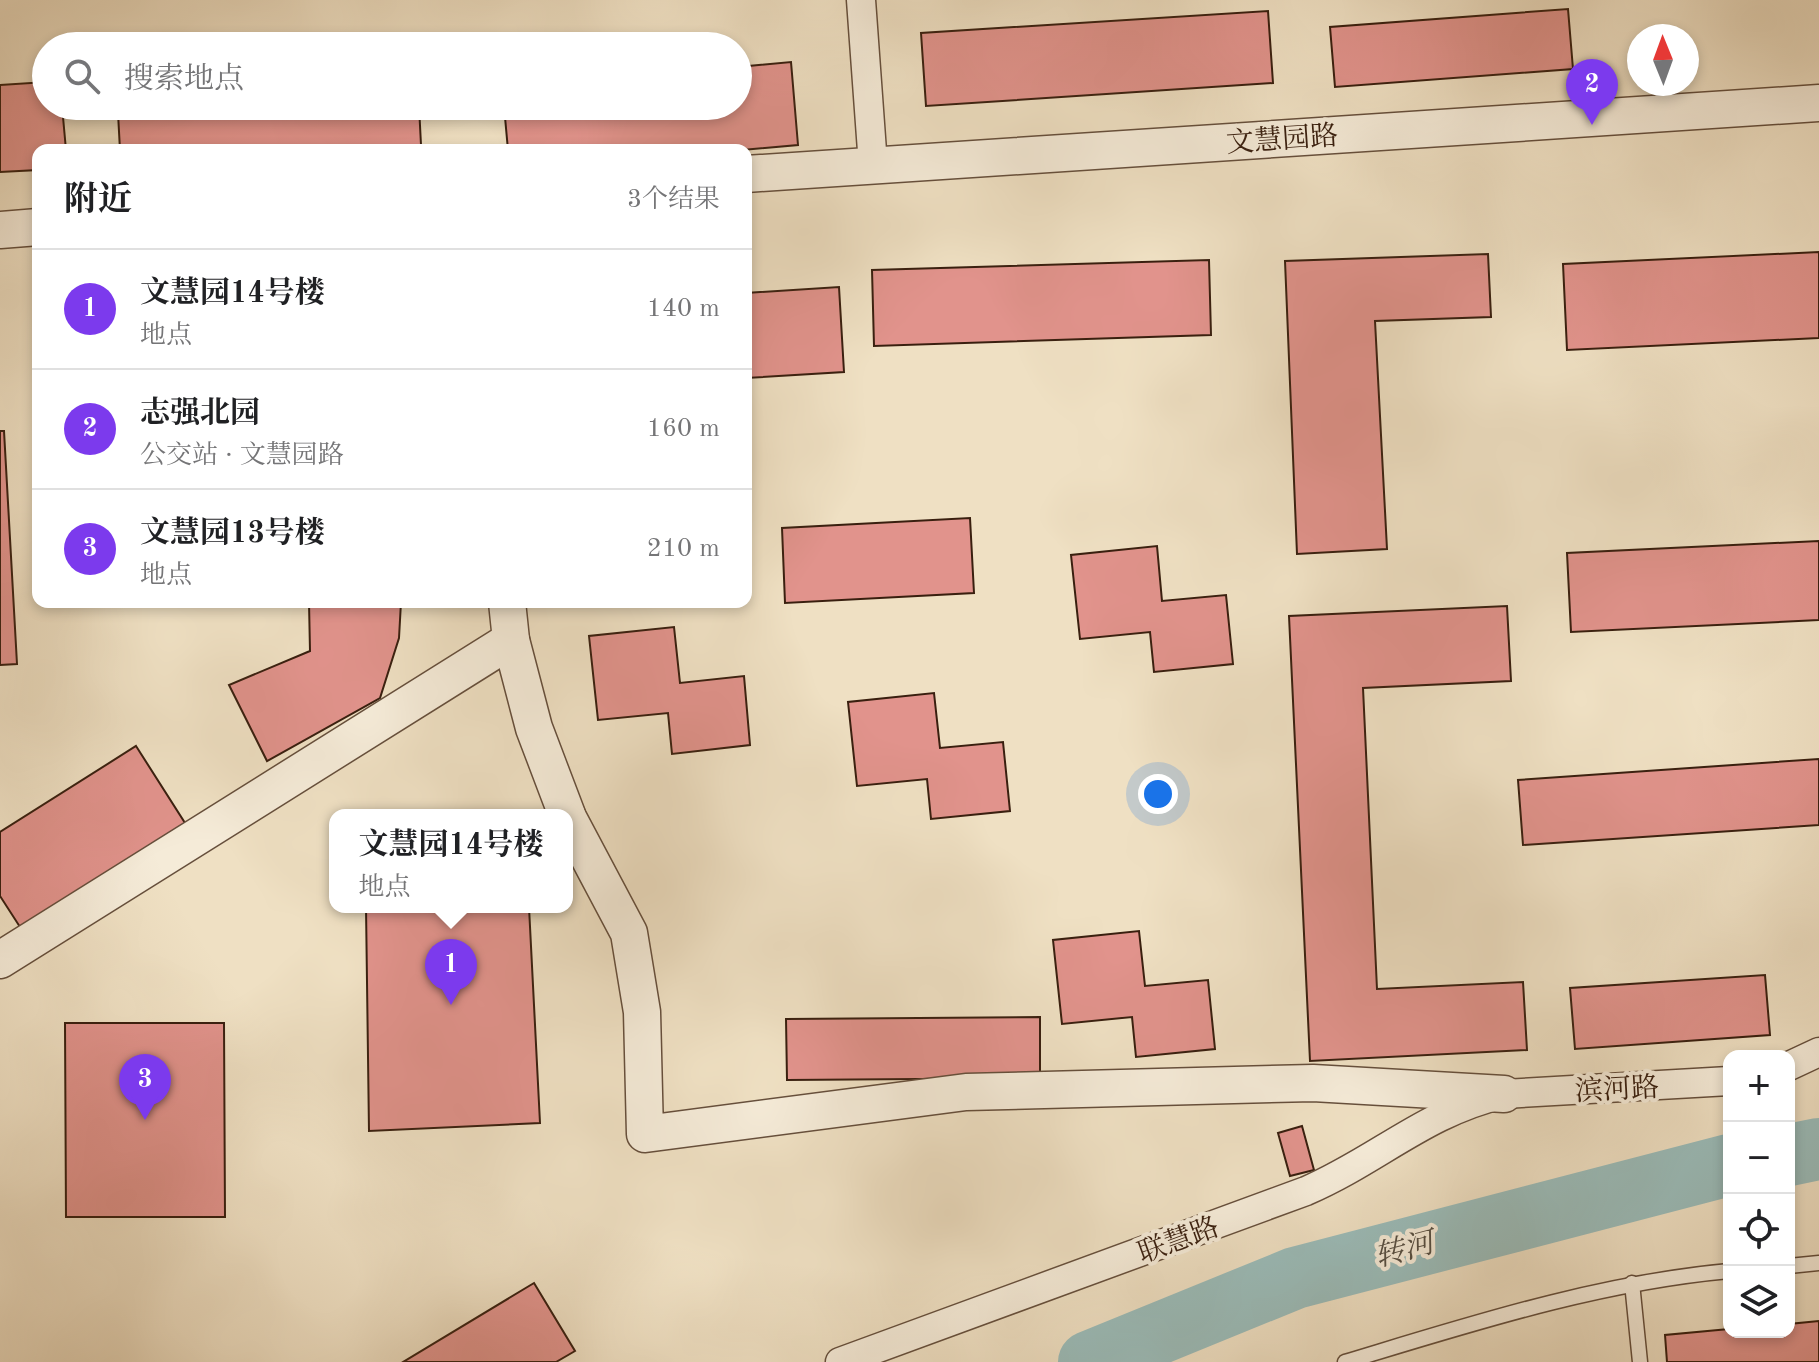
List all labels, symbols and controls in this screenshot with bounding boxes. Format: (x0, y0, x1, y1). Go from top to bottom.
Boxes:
north arrow (1627, 24, 1699, 96)
search box (32, 32, 752, 120)
icon: search (60, 54, 104, 98)
pin: 2 (1566, 59, 1618, 125)
text: 搜索地点 (124, 65, 244, 95)
street label: 文慧园路 (1225, 120, 1339, 159)
text: 附近 (64, 184, 132, 218)
text: 3个结果 (627, 187, 720, 213)
text: 文慧园14号楼 (140, 279, 325, 309)
text: 1 (82, 296, 98, 322)
text: 140 m (647, 296, 720, 322)
text: 地点 (140, 323, 192, 349)
text: 志强北园 (140, 399, 260, 429)
text: 2 (82, 416, 98, 442)
text: 160 m (647, 416, 720, 442)
text: 公交站 · 文慧园路 (140, 443, 344, 469)
text: 文慧园13号楼 (140, 519, 325, 549)
text: 3 (82, 536, 98, 562)
text: 210 m (647, 536, 720, 562)
text: 地点 (140, 563, 192, 589)
your location (1138, 774, 1178, 814)
popup (329, 809, 573, 913)
text: 文慧园14号楼 (359, 831, 543, 861)
text: 地点 (359, 875, 411, 901)
pin: 1 (425, 939, 477, 1005)
map controls (1723, 1050, 1795, 1338)
button: + (1723, 1050, 1795, 1122)
pin: 3 (119, 1054, 171, 1120)
street label: 滨河路 (1574, 1072, 1660, 1107)
button: − (1723, 1122, 1795, 1194)
button: locate (1723, 1194, 1795, 1266)
street label: 联慧路 (1134, 1211, 1223, 1269)
water label: 转河 (1371, 1224, 1442, 1273)
button: layers (1723, 1266, 1795, 1338)

